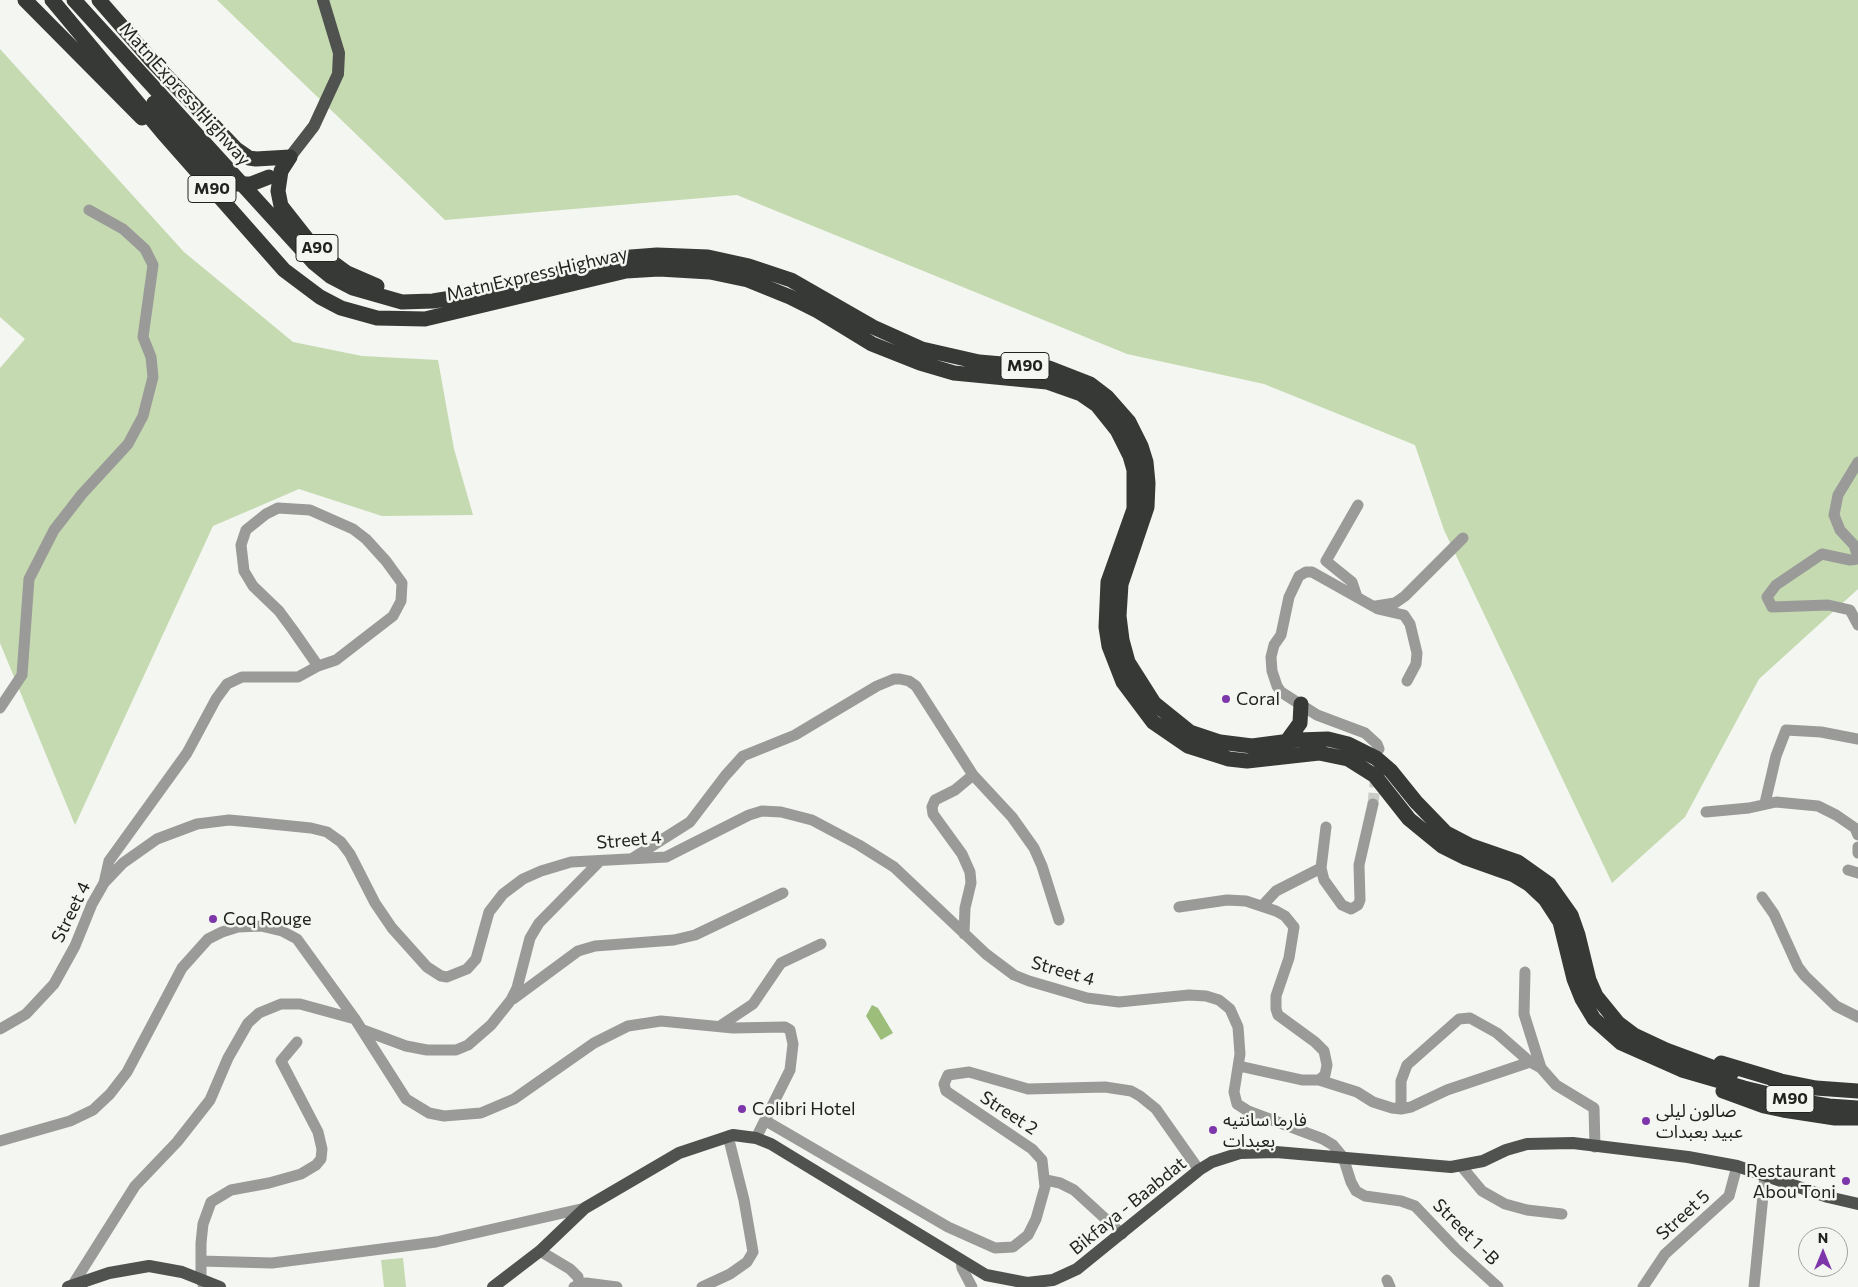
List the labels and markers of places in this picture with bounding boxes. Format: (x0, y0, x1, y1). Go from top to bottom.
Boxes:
place label: Coral (1236, 688, 1280, 710)
marker: Coral (1220, 693, 1232, 705)
place label: Coq Rouge (223, 908, 311, 930)
marker: Coq Rouge (207, 913, 219, 925)
place label: Colibri Hotel (752, 1098, 856, 1120)
place label: صالون ليلى عبيد بعبدات (1656, 1100, 1743, 1142)
marker: Colibri Hotel (736, 1103, 748, 1115)
place label: فارما سانتيه بعبدات (1223, 1109, 1307, 1152)
marker: صالون ليلى عبيد بعبدات (1640, 1115, 1652, 1127)
marker: فارما سانتيه بعبدات (1207, 1124, 1219, 1136)
place label: Restaurant Abou Toni (1746, 1160, 1836, 1202)
marker: Restaurant Abou Toni (1840, 1175, 1852, 1187)

